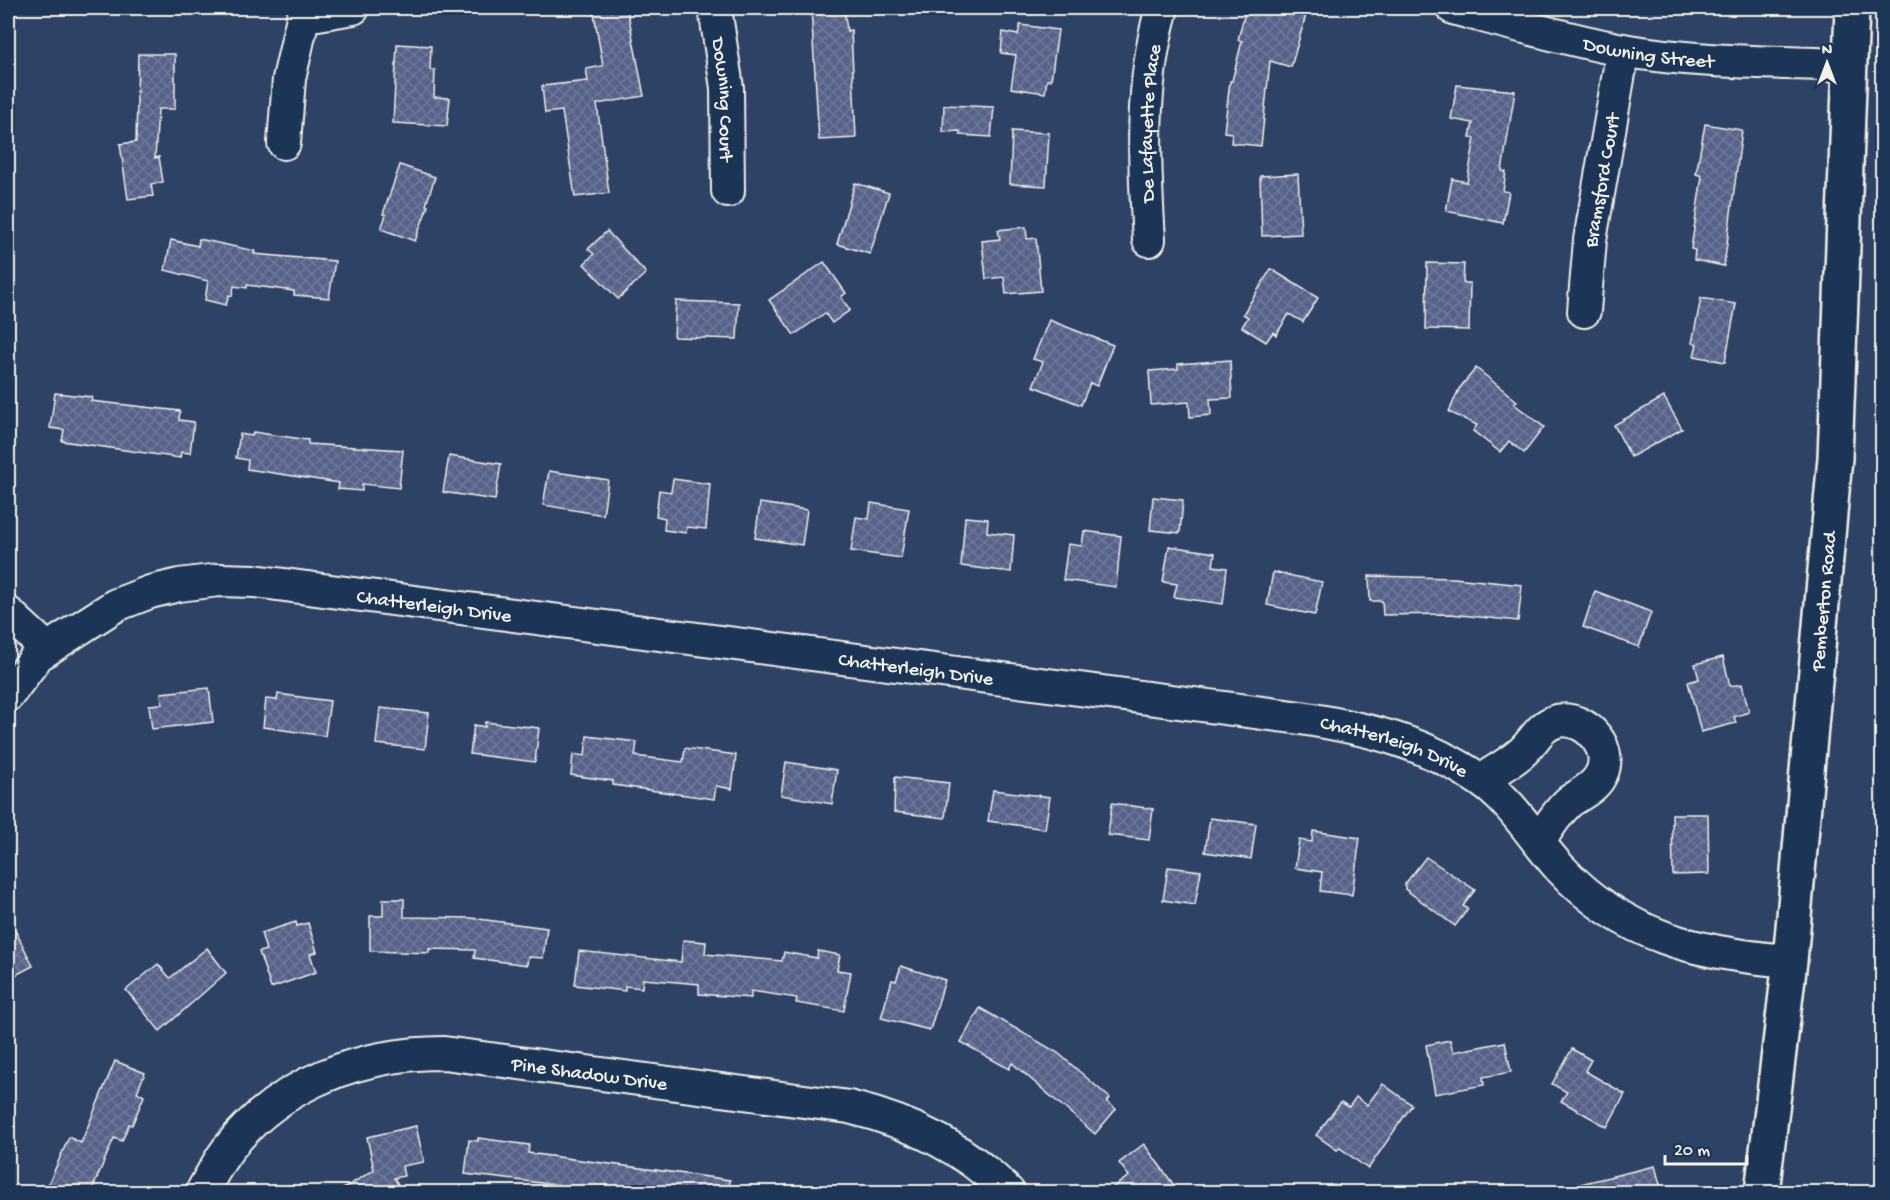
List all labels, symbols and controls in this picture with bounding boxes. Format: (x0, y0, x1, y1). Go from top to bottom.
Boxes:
north arrow (1797, 33, 1857, 93)
street label: Downing Court (704, 34, 736, 163)
street label: Downing Street (1579, 34, 1716, 75)
street label: De Lafayette Place (1137, 42, 1168, 205)
text: N (1822, 42, 1833, 61)
street label: Bramsford Court (1581, 110, 1627, 249)
street label: Pemberton Road (1808, 528, 1844, 673)
street label: Chatterleigh Drive (355, 587, 513, 630)
street label: Chatterleigh Drive (837, 650, 995, 693)
street label: Chatterleigh Drive (1318, 713, 1472, 785)
street label: Pine Shadow Drive (509, 1054, 669, 1098)
scale bar (1665, 1128, 1748, 1166)
text: 20 m (1674, 1141, 1710, 1162)

